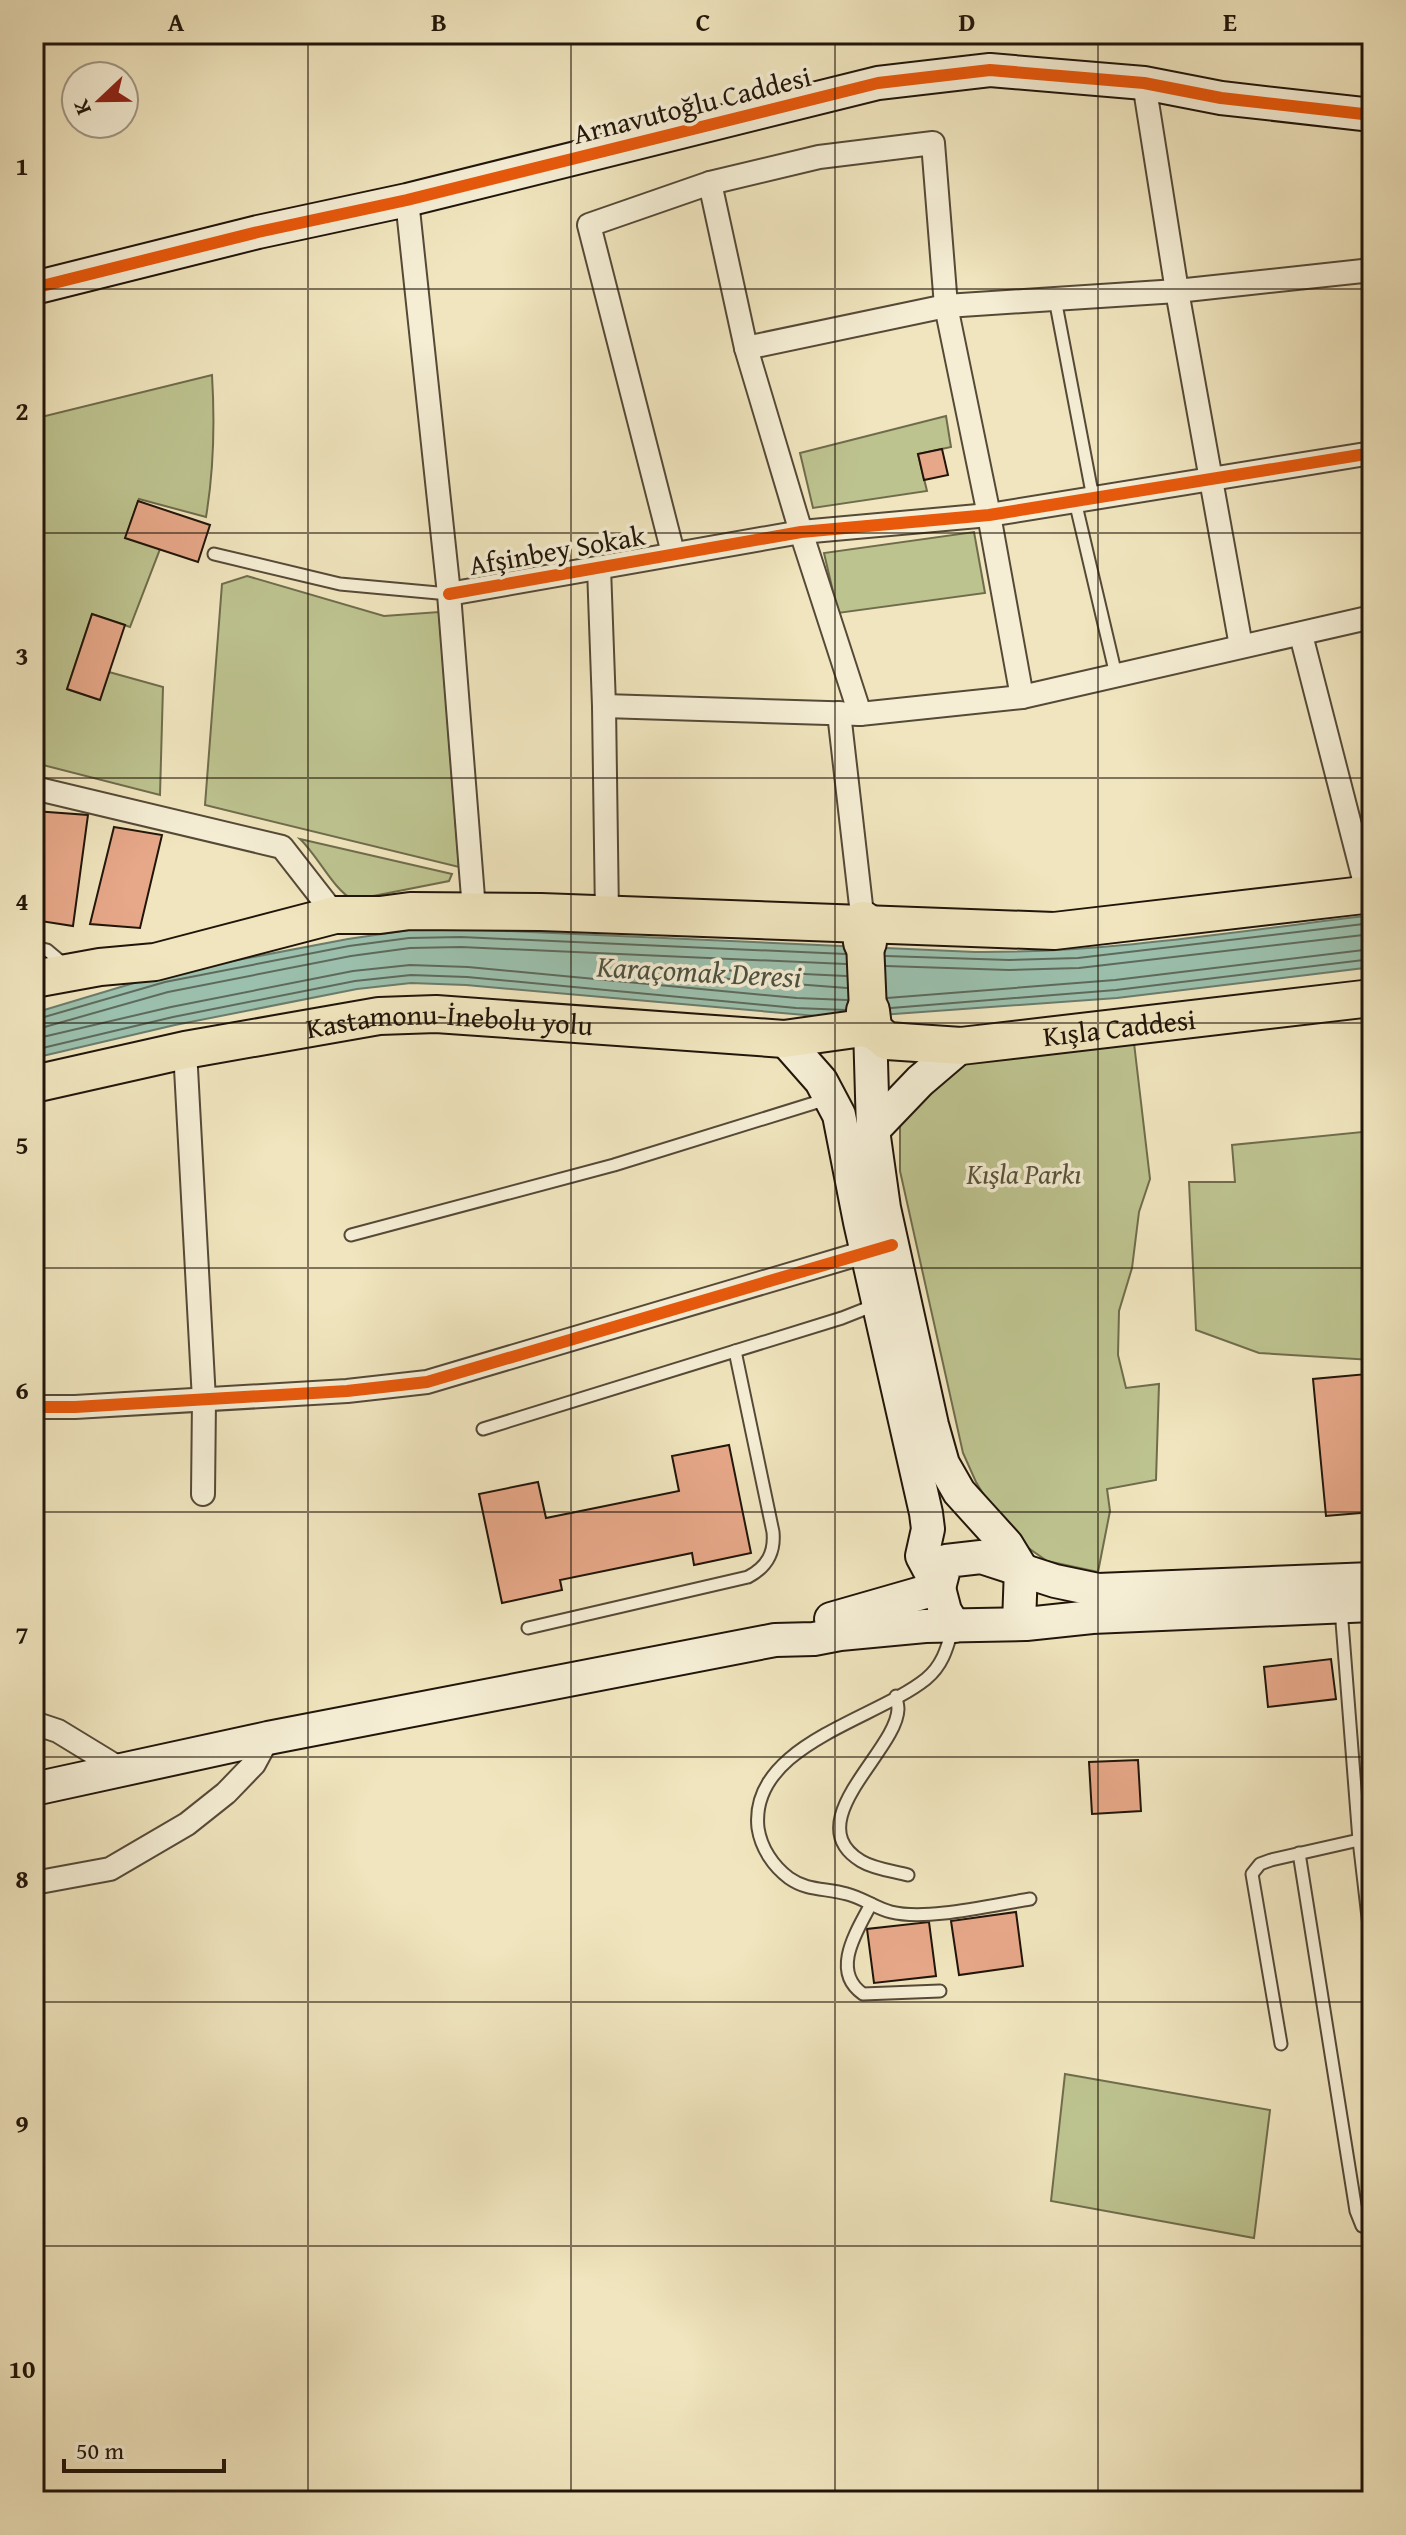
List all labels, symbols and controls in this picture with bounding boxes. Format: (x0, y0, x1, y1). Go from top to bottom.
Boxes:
text: A (168, 2, 185, 41)
text: B (431, 2, 447, 41)
text: C (696, 2, 710, 41)
text: D (959, 2, 975, 41)
text: E (1223, 2, 1237, 41)
street label: Arnavutoğlu Caddesi (569, 55, 815, 154)
north arrow (60, 60, 140, 140)
text: K (64, 95, 99, 120)
text: 1 (15, 146, 29, 185)
text: 2 (15, 391, 29, 430)
street label: Afşinbey Sokak (466, 514, 649, 585)
text: 3 (15, 636, 29, 675)
text: 4 (15, 881, 29, 920)
water label: Karaçomak Deresi (595, 944, 803, 998)
street label: Kastamonu-İnebolu yolu (303, 993, 594, 1048)
street label: Kışla Caddesi (1041, 998, 1198, 1056)
text: 5 (15, 1125, 29, 1164)
park label: Kışla Parkı (965, 1153, 1082, 1194)
text: 6 (15, 1370, 29, 1409)
text: 7 (15, 1615, 29, 1654)
text: 8 (15, 1859, 29, 1898)
text: 9 (15, 2104, 29, 2143)
text: 10 (9, 2349, 35, 2388)
scale bar (64, 2423, 224, 2473)
text: 50 m (76, 2433, 124, 2468)

